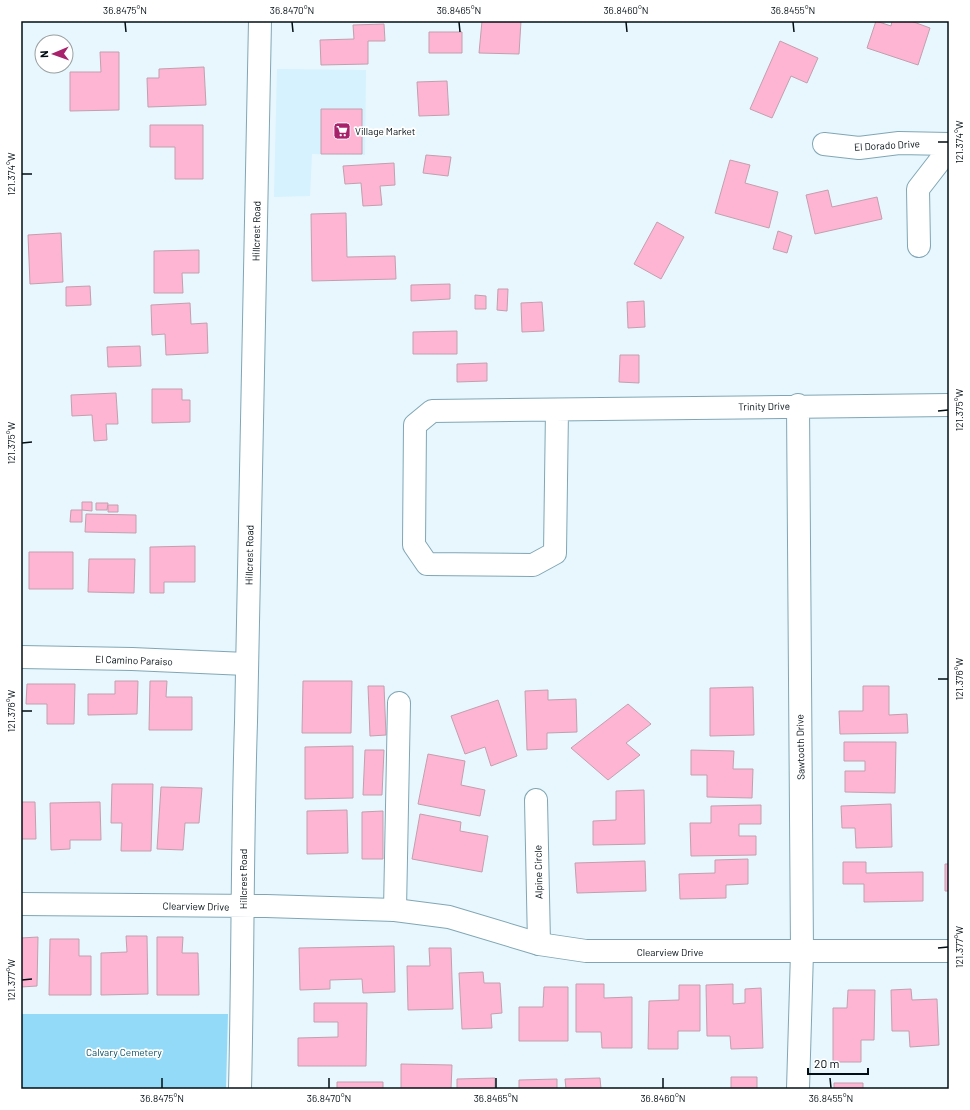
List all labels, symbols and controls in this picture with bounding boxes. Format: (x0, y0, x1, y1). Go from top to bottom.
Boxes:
text: 36.8475°N (103, 4, 147, 16)
text: 36.8470°N (270, 4, 314, 16)
text: 36.8465°N (437, 4, 481, 16)
text: 36.8460°N (603, 4, 649, 16)
text: 36.8455°N (771, 4, 815, 16)
north arrow (34, 34, 74, 74)
text: N (37, 50, 50, 58)
text: 121.374°W (953, 120, 965, 163)
supermarket icon: Village Market (332, 121, 352, 141)
place label: Village Market (355, 125, 416, 137)
street label: El Dorado Drive (854, 137, 920, 153)
text: 121.374°W (5, 152, 17, 195)
street label: Hillcrest Road (249, 201, 263, 261)
text: 121.375°W (953, 388, 965, 431)
street label: Trinity Drive (738, 400, 790, 412)
text: 121.375°W (5, 421, 17, 464)
street label: Hillcrest Road (242, 525, 256, 585)
street label: El Camino Paraiso (95, 653, 173, 667)
text: 121.376°W (953, 657, 965, 700)
text: 121.376°W (5, 689, 17, 732)
street label: Sawtooth Drive (793, 714, 807, 780)
street label: Alpine Circle (532, 845, 544, 899)
street label: Hillcrest Road (237, 849, 249, 909)
street label: Clearview Drive (163, 899, 229, 913)
text: 121.377°W (953, 926, 965, 968)
street label: Clearview Drive (637, 946, 703, 958)
text: 121.377°W (5, 959, 17, 1001)
park label: Calvary Cemetery (86, 1046, 162, 1058)
scale bar (808, 1050, 868, 1076)
text: 20 m (814, 1056, 840, 1070)
text: 36.8475°N (140, 1092, 184, 1104)
text: 36.8470°N (307, 1092, 351, 1104)
text: 36.8465°N (474, 1092, 518, 1104)
text: 36.8460°N (640, 1092, 686, 1104)
text: 36.8455°N (809, 1092, 853, 1104)

